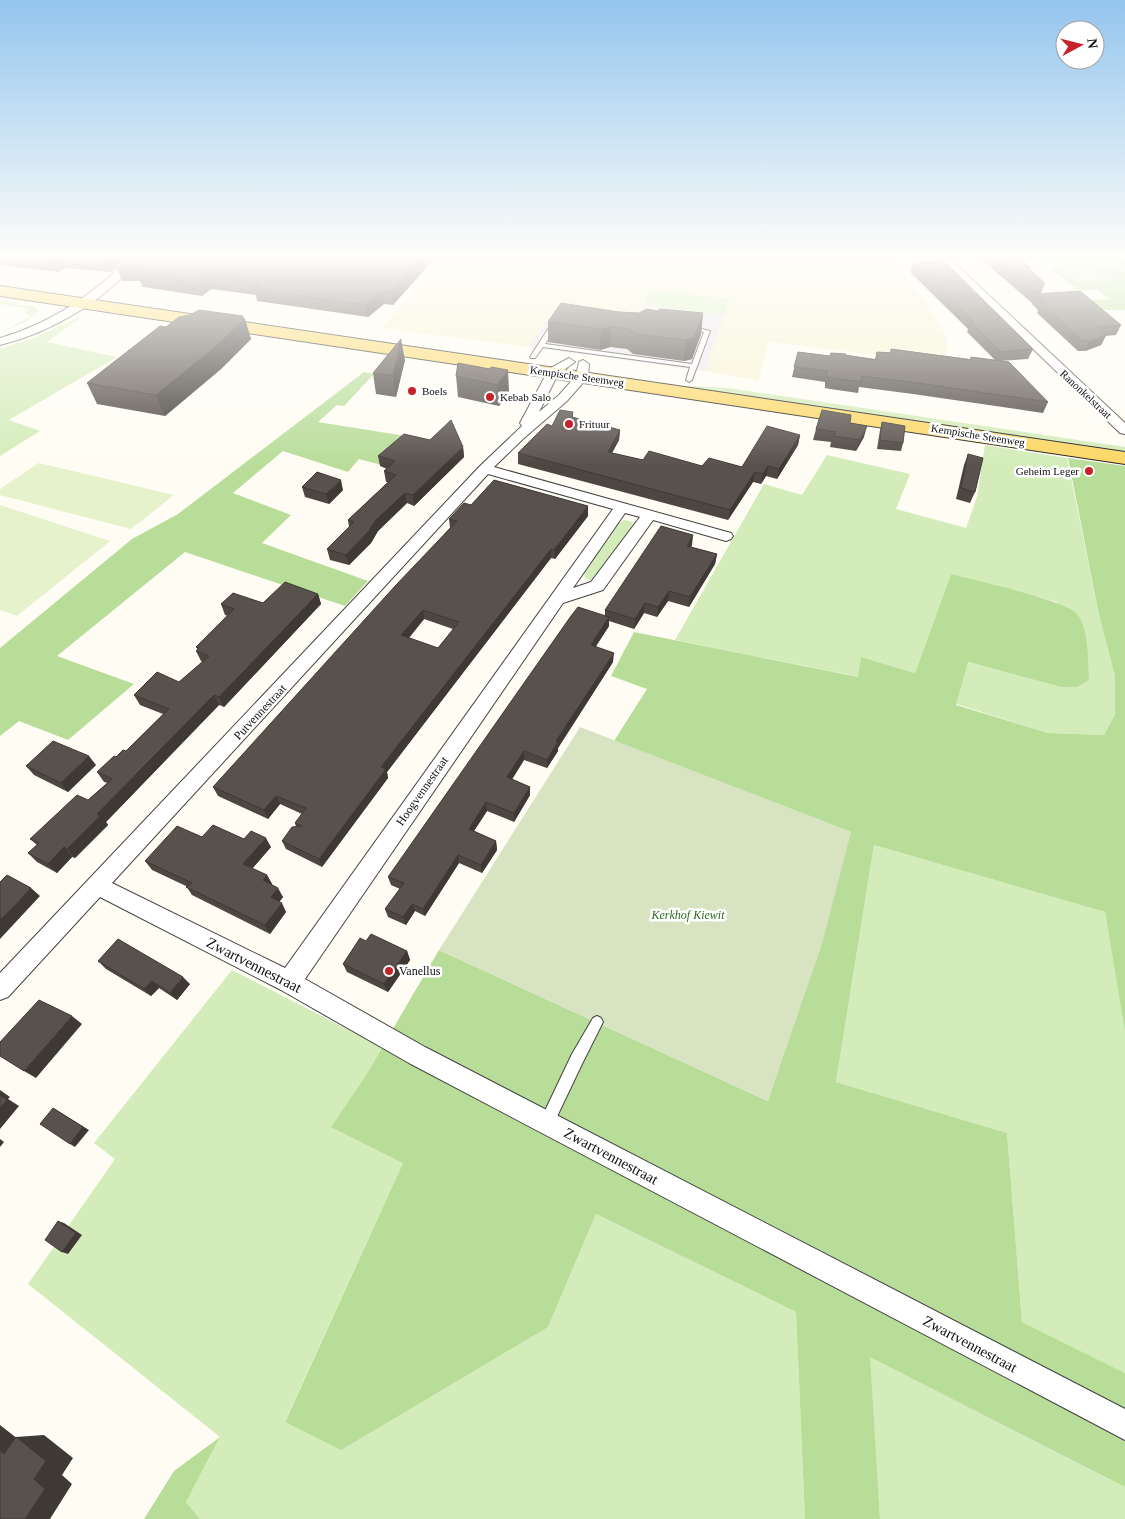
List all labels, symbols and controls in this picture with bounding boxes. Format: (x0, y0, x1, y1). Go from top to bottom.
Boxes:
north arrow (1055, 20, 1105, 70)
text: N (1084, 38, 1100, 49)
street label: Kempische Steenweg (529, 363, 625, 389)
street label: Ranonkelstraat (1058, 367, 1114, 421)
marker: Boels (406, 385, 418, 397)
place label: Boels (422, 385, 447, 397)
marker: Kebab Salo (484, 391, 496, 403)
place label: Kebab Salo (500, 391, 552, 403)
marker: Frituur (563, 418, 575, 430)
place label: Frituur (579, 418, 610, 430)
street label: Kempische Steenweg (930, 422, 1026, 448)
place label: Geheim Leger (1016, 465, 1079, 477)
marker: Geheim Leger (1083, 465, 1095, 477)
street label: Putvennestraat (231, 681, 290, 743)
street label: Hoogvennestraat (393, 753, 451, 828)
park label: Kerkhof Kiewit (651, 908, 725, 922)
street label: Zwartvennestraat (204, 934, 305, 996)
place label: Vanellus (399, 964, 441, 978)
marker: Vanellus (383, 965, 395, 977)
street label: Zwartvennestraat (561, 1124, 661, 1188)
street label: Zwartvennestraat (920, 1312, 1020, 1376)

